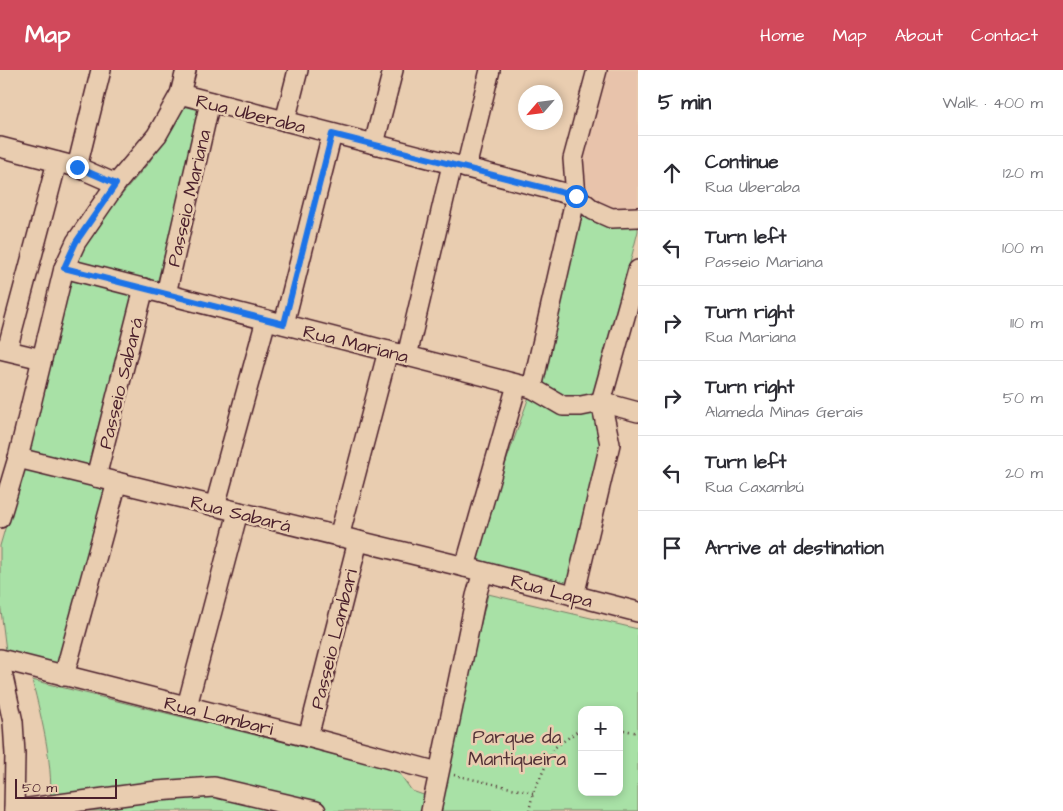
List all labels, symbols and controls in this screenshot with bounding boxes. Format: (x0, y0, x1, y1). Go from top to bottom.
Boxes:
text: Map (25, 18, 70, 52)
text: Home (760, 23, 805, 48)
text: Map (833, 23, 867, 48)
text: About (895, 23, 943, 48)
text: Contact (971, 23, 1038, 48)
north arrow (518, 85, 563, 130)
street label: Rua Uberaba (193, 88, 309, 141)
text: 5 min (658, 88, 711, 117)
text: Walk · 400 m (942, 92, 1043, 114)
street label: Passeio Mariana (161, 127, 218, 270)
text: Continue (705, 149, 779, 176)
route end (66, 156, 89, 179)
icon: ahead (658, 159, 686, 187)
text: 120 m (1003, 162, 1043, 184)
text: Rua Uberaba (705, 176, 800, 198)
route start (565, 185, 588, 208)
text: Turn left (705, 224, 786, 251)
icon: left (658, 234, 686, 262)
text: 100 m (1002, 237, 1043, 259)
text: Passeio Mariana (705, 251, 823, 273)
text: Turn right (705, 299, 794, 326)
icon: right (658, 309, 686, 337)
text: 110 m (1010, 312, 1043, 334)
street label: Passeio Sabará (92, 314, 151, 452)
street label: Rua Mariana (300, 318, 412, 371)
text: Rua Mariana (705, 326, 796, 348)
text: Turn right (705, 374, 794, 401)
icon: right (658, 384, 686, 412)
text: 50 m (1003, 387, 1043, 409)
text: Alameda Minas Gerais (705, 401, 863, 423)
text: Turn left (705, 449, 786, 476)
icon: left (658, 459, 686, 487)
text: 20 m (1005, 462, 1043, 484)
text: Rua Caxambú (705, 476, 804, 498)
street label: Rua Sabará (187, 489, 294, 540)
icon: arrive (658, 534, 686, 562)
text: Arrive at destination (705, 535, 884, 562)
street label: Passeio Lambari (304, 566, 365, 712)
street label: Rua Lapa (508, 568, 596, 615)
street label: Rua Lambari (161, 690, 276, 743)
map controls (578, 706, 623, 796)
button: + (578, 706, 623, 751)
park label: Parque da Mantiqueira (468, 724, 566, 773)
button: − (578, 751, 623, 796)
scale bar (15, 776, 118, 799)
text: 50 m (22, 778, 57, 798)

